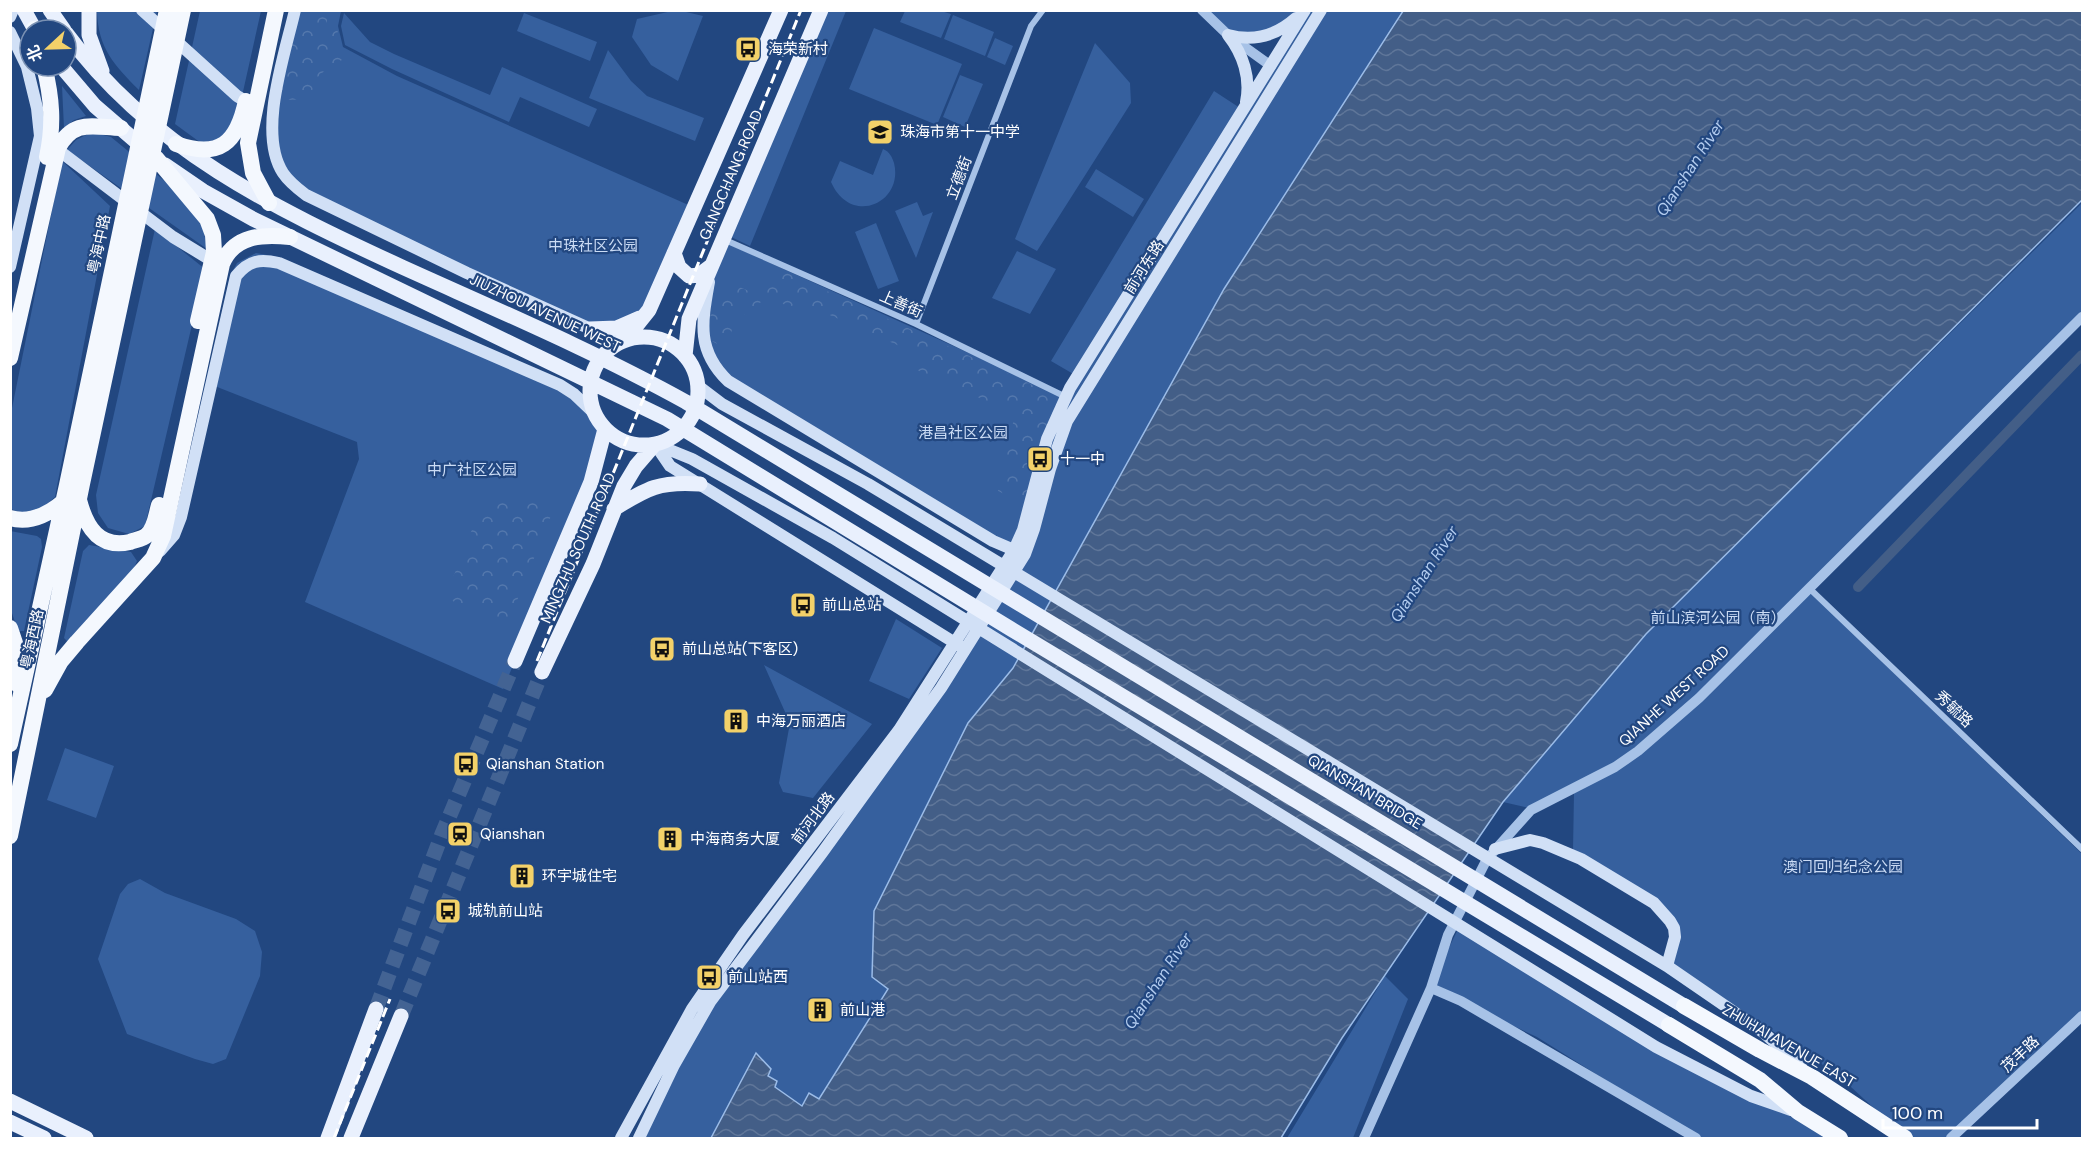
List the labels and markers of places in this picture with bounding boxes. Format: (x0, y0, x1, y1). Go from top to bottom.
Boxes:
bus stop icon: 海荣新村 (733, 34, 763, 64)
place label: 海荣新村 (768, 39, 828, 59)
school or university icon: 珠海市第十一中学 (865, 117, 895, 147)
place label: 珠海市第十一中学 (900, 122, 1020, 142)
bus stop icon: 十一中 (1025, 444, 1055, 474)
place label: 十一中 (1060, 449, 1105, 469)
bus stop icon: 前山总站 (788, 590, 818, 620)
place label: 前山总站 (822, 595, 882, 615)
bus stop icon: 前山总站(下客区) (647, 634, 677, 664)
place label: 前山总站(下客区) (682, 639, 798, 659)
building icon: 中海万丽酒店 (721, 706, 751, 736)
place label: 中海万丽酒店 (756, 711, 846, 731)
bus stop icon: Qianshan Station (451, 749, 481, 779)
place label: Qianshan Station (486, 754, 604, 774)
station icon: Qianshan (445, 819, 475, 849)
place label: Qianshan (480, 824, 545, 844)
building icon: 中海商务大厦 (655, 824, 685, 854)
place label: 中海商务大厦 (690, 829, 780, 849)
building icon: 环宇城住宅 (507, 861, 537, 891)
place label: 环宇城住宅 (542, 866, 617, 886)
bus stop icon: 城轨前山站 (433, 896, 463, 926)
place label: 城轨前山站 (468, 901, 543, 921)
bus stop icon: 前山站西 (694, 962, 724, 992)
place label: 前山站西 (728, 967, 788, 987)
building icon: 前山港 (805, 995, 835, 1025)
place label: 前山港 (840, 1000, 885, 1020)

